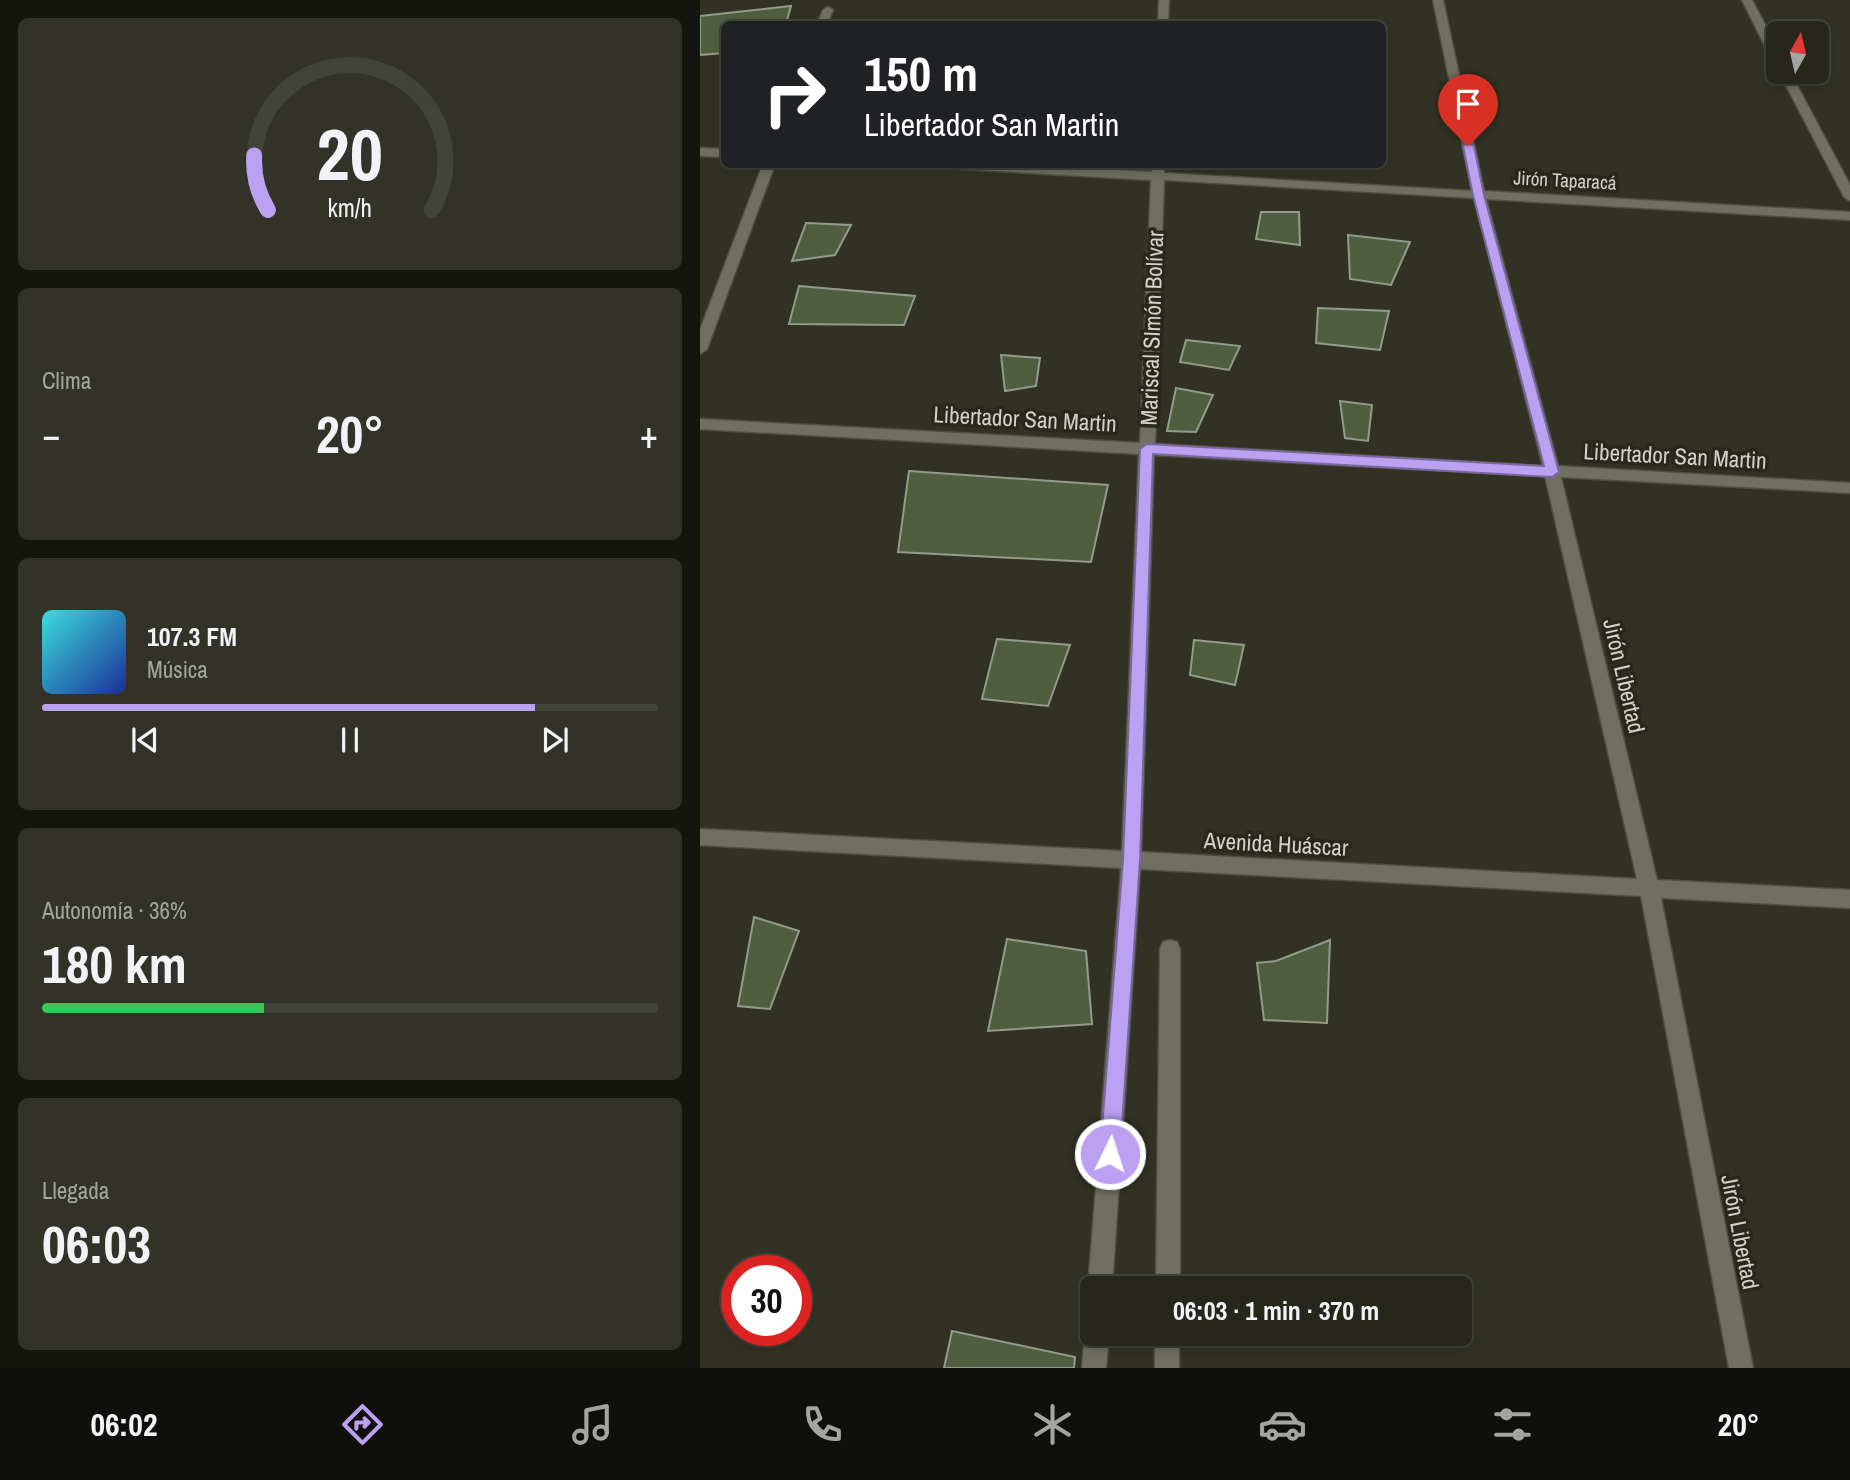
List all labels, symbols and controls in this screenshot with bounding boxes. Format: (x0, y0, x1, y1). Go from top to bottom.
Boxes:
north arrow (1766, 21, 1829, 84)
map controls (1766, 21, 1829, 84)
text: 150 m (864, 40, 978, 106)
icon: right (749, 49, 840, 140)
pin (1438, 74, 1498, 146)
icon: arrive (1449, 85, 1487, 123)
text: Libertador San Martin (864, 103, 1119, 146)
text: 20 (317, 105, 383, 203)
street label: Jirón Taparacá (1513, 164, 1617, 196)
text: km/h (328, 191, 372, 225)
street label: Mariscal SImón Bolívar (1133, 229, 1170, 426)
text: Clima (42, 365, 91, 396)
street label: Libertador San Martin (933, 398, 1117, 439)
text: 20° (316, 399, 384, 469)
text: − (42, 409, 60, 460)
text: + (640, 409, 658, 460)
street label: Libertador San Martin (1583, 435, 1767, 476)
street label: Jirón Libertad (1596, 616, 1653, 736)
text: 107.3 FM (147, 619, 237, 654)
text: Música (147, 654, 208, 685)
icon: previous (126, 721, 164, 759)
icon: pause (331, 721, 369, 759)
icon: next (536, 721, 574, 759)
street label: Avenida Huáscar (1202, 824, 1350, 863)
text: Autonomía · 36% (42, 895, 187, 926)
text: 180 km (42, 929, 187, 999)
position arrow (1073, 1117, 1147, 1191)
street label: Jirón Libertad (1714, 1172, 1767, 1292)
text: Llegada (42, 1175, 109, 1206)
text: 06:03 (42, 1209, 151, 1279)
speed limit sign: 30 (721, 1255, 812, 1346)
text: 06:03 · 1 min · 370 m (1173, 1293, 1379, 1328)
icon: directions (338, 1400, 387, 1449)
icon: music (568, 1400, 617, 1449)
icon: phone (798, 1400, 847, 1449)
icon: climate (1028, 1400, 1077, 1449)
icon: car (1258, 1400, 1307, 1449)
icon: filters (1488, 1400, 1537, 1449)
text: 06:02 (90, 1403, 158, 1446)
text: 20° (1718, 1403, 1760, 1446)

